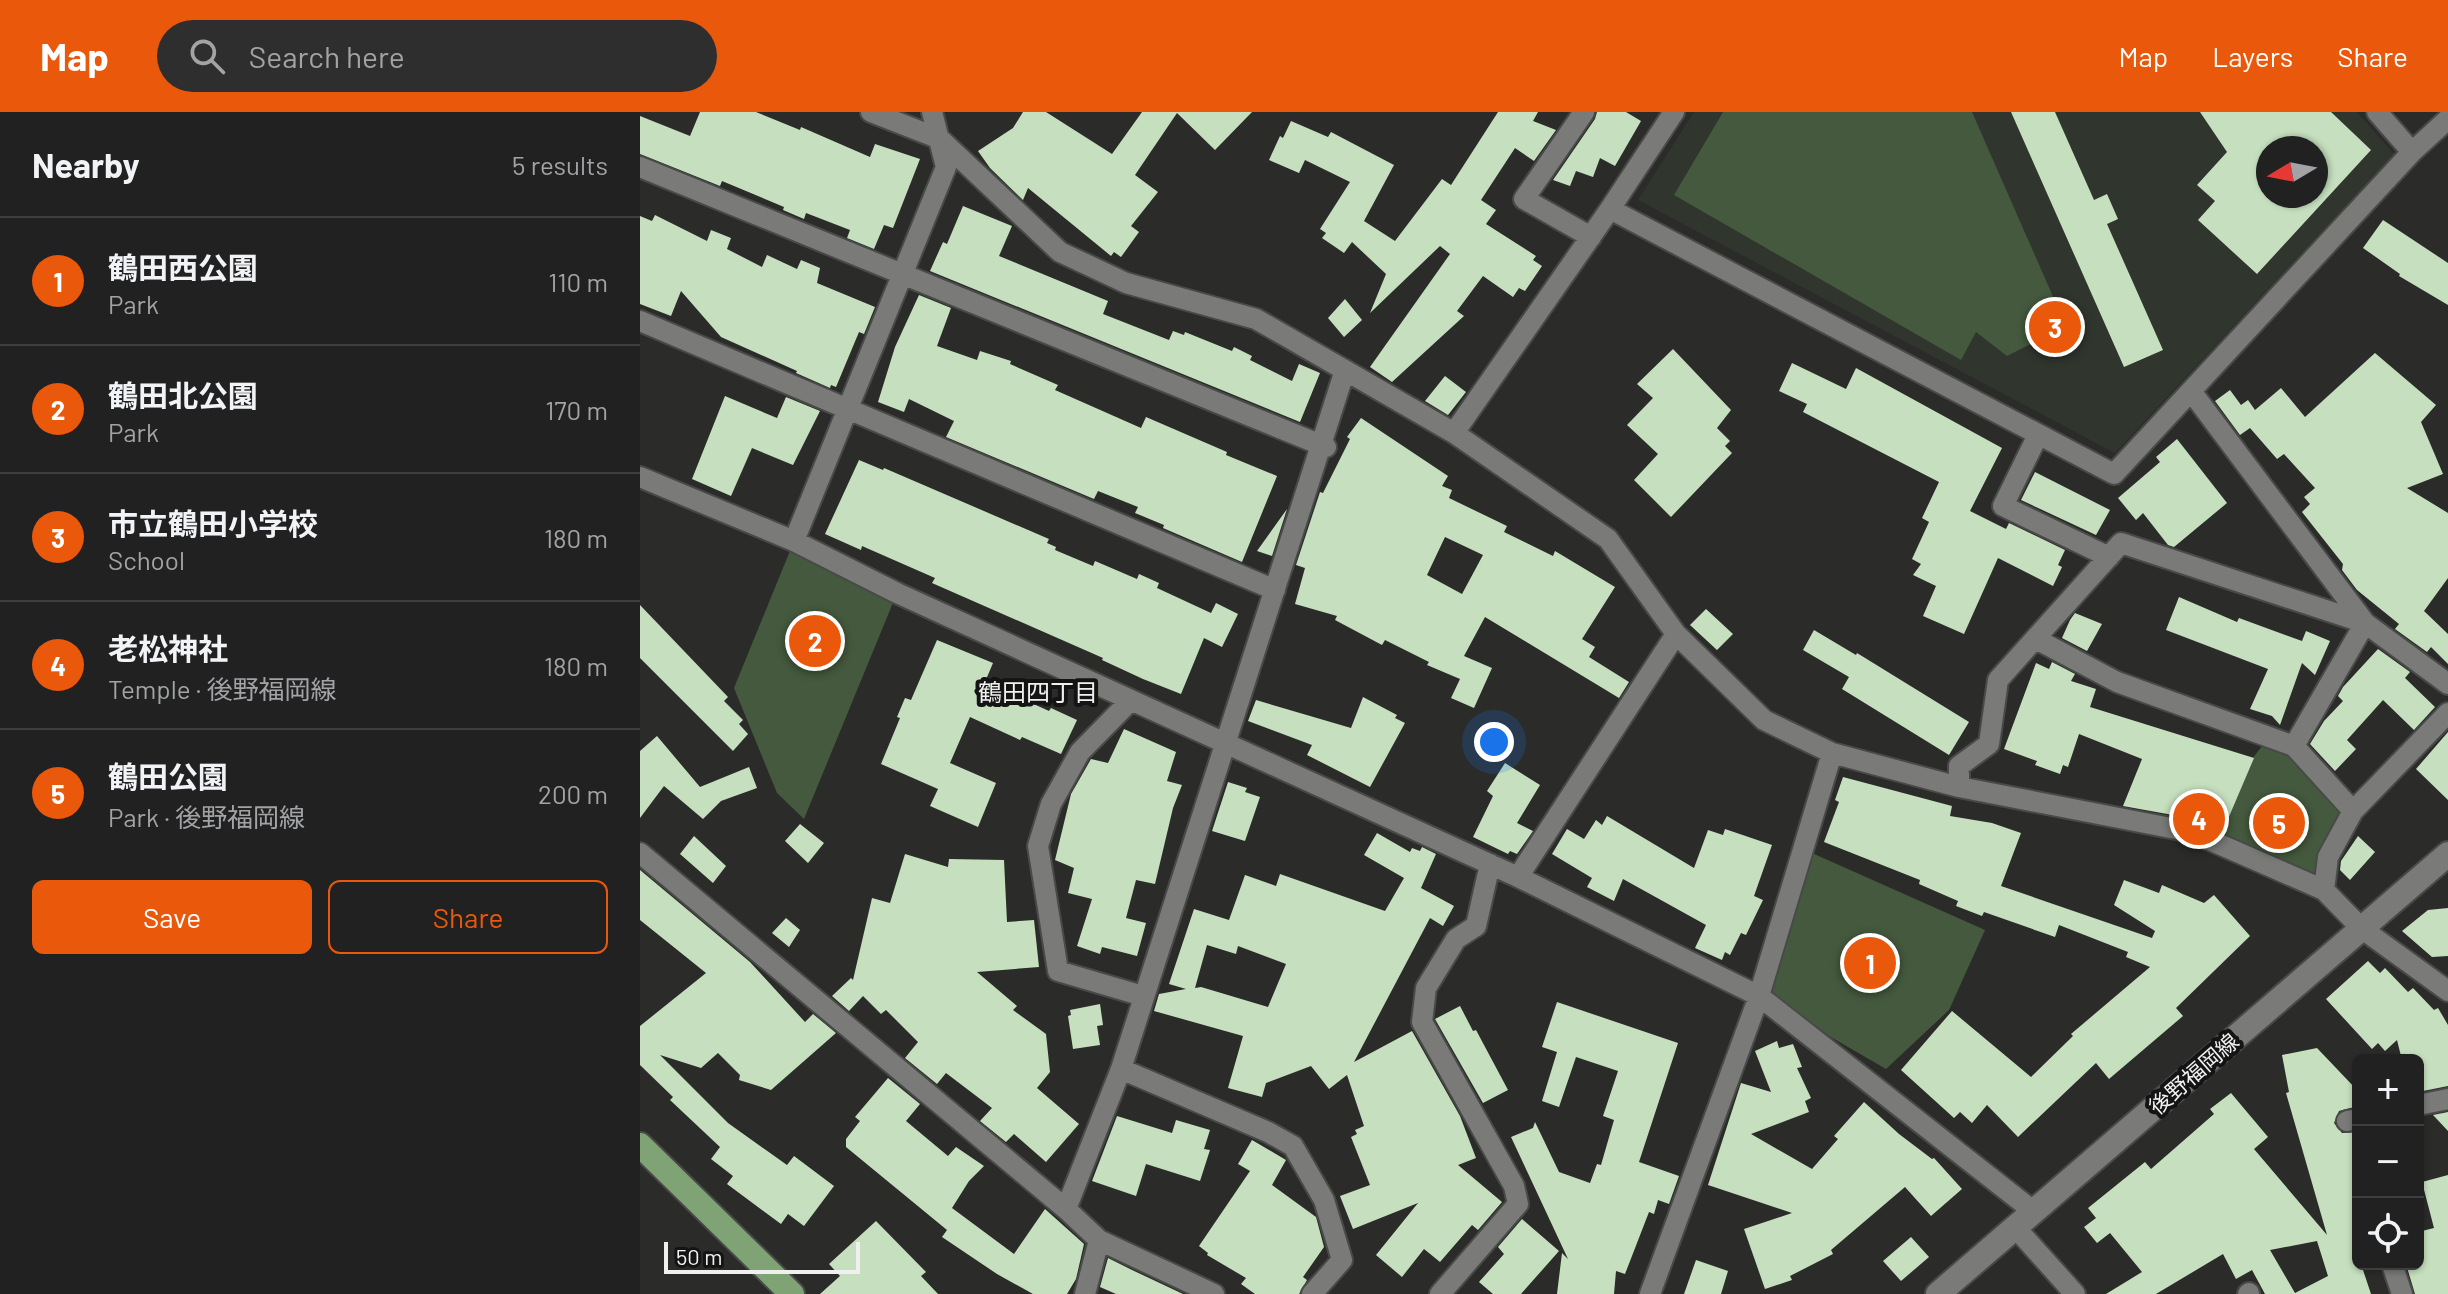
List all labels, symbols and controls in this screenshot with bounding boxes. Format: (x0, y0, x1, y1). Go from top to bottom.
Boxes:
search box (157, 20, 717, 92)
text: Map (40, 33, 109, 79)
icon: search (185, 34, 229, 78)
text: Search here (249, 38, 405, 74)
text: Map (2118, 39, 2168, 73)
text: Layers (2212, 39, 2293, 73)
text: Share (2337, 39, 2408, 73)
north arrow (2256, 136, 2328, 208)
text: Nearby (32, 144, 140, 185)
text: 5 results (512, 149, 608, 180)
text: 鶴田西公園 (108, 249, 258, 285)
text: 1 (53, 266, 63, 297)
text: 110 m (548, 266, 608, 297)
text: Park (108, 288, 159, 319)
pin: 3 (2029, 297, 2081, 357)
text: 鶴田北公園 (108, 377, 258, 413)
text: 2 (51, 394, 65, 425)
text: 170 m (545, 394, 608, 425)
text: Park (108, 416, 159, 447)
text: 市立鶴田小学校 (108, 505, 318, 541)
text: 3 (51, 522, 65, 553)
text: 180 m (544, 522, 608, 553)
text: School (108, 544, 185, 575)
pin: 2 (789, 611, 841, 671)
text: 老松神社 (108, 630, 228, 666)
text: 4 (50, 650, 66, 681)
text: 180 m (544, 650, 608, 681)
text: Temple · 後野福岡線 (108, 673, 336, 704)
district label: 鶴田四丁目 (978, 677, 1098, 706)
your location (1474, 722, 1514, 762)
text: 鶴田公園 (108, 758, 228, 794)
text: 5 (51, 778, 65, 809)
text: 200 m (538, 778, 608, 809)
pin: 4 (2173, 789, 2225, 849)
pin: 5 (2253, 793, 2305, 853)
text: Park · 後野福岡線 (108, 801, 305, 832)
button: Save (32, 880, 312, 954)
button: Share (328, 880, 608, 954)
pin: 1 (1844, 933, 1896, 993)
street label: 後野福岡線 (2143, 1027, 2243, 1119)
map controls (2352, 1054, 2424, 1270)
button: + (2352, 1054, 2424, 1126)
button: − (2352, 1126, 2424, 1198)
button: locate (2352, 1198, 2424, 1270)
scale bar (664, 1238, 860, 1274)
text: 50 m (676, 1243, 722, 1269)

